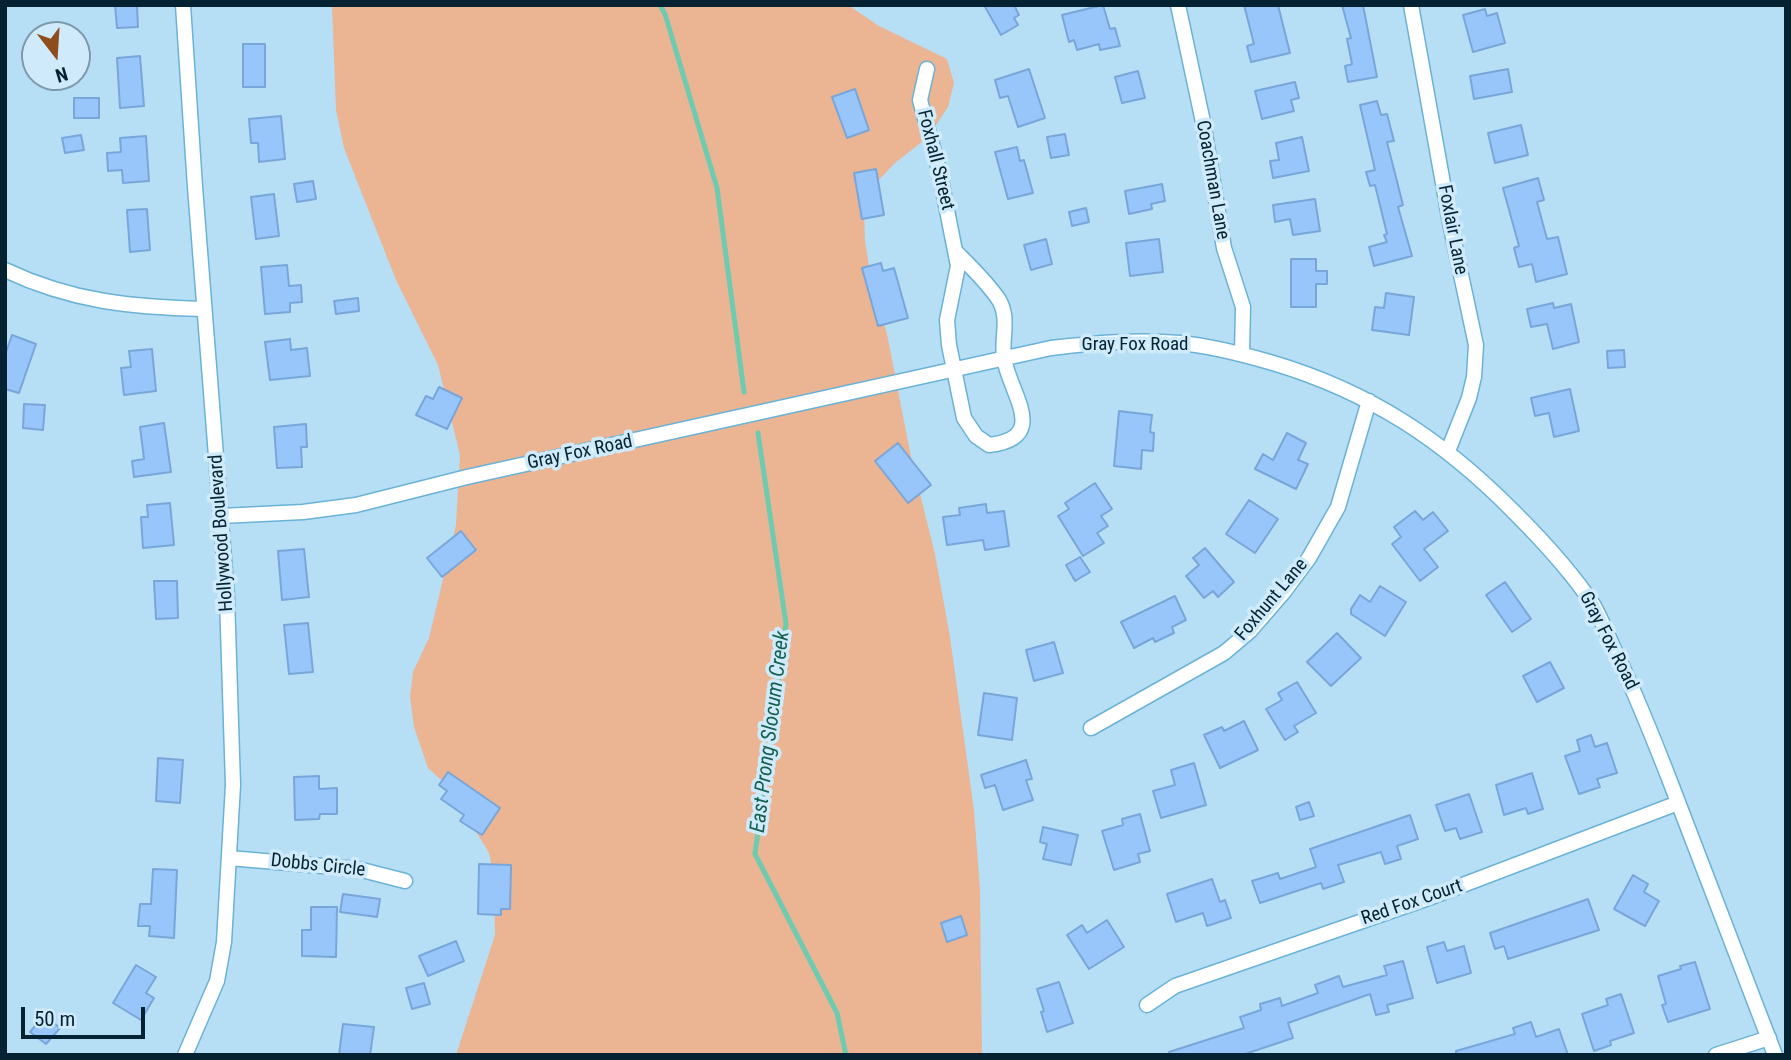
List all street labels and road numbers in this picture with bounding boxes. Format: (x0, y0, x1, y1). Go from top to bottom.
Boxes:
street label: Foxhall Street (912, 108, 958, 212)
street label: Coachman Lane (1190, 119, 1234, 241)
street label: Foxlair Lane (1432, 183, 1472, 277)
street label: Gray Fox Road (1081, 334, 1189, 356)
street label: Gray Fox Road (525, 431, 635, 475)
street label: Hollywood Boulevard (205, 454, 239, 612)
street label: Foxhunt Lane (1231, 554, 1313, 646)
street label: Gray Fox Road (1574, 588, 1642, 694)
street label: Dobbs Circle (270, 850, 366, 882)
street label: Red Fox Court (1359, 875, 1465, 931)

